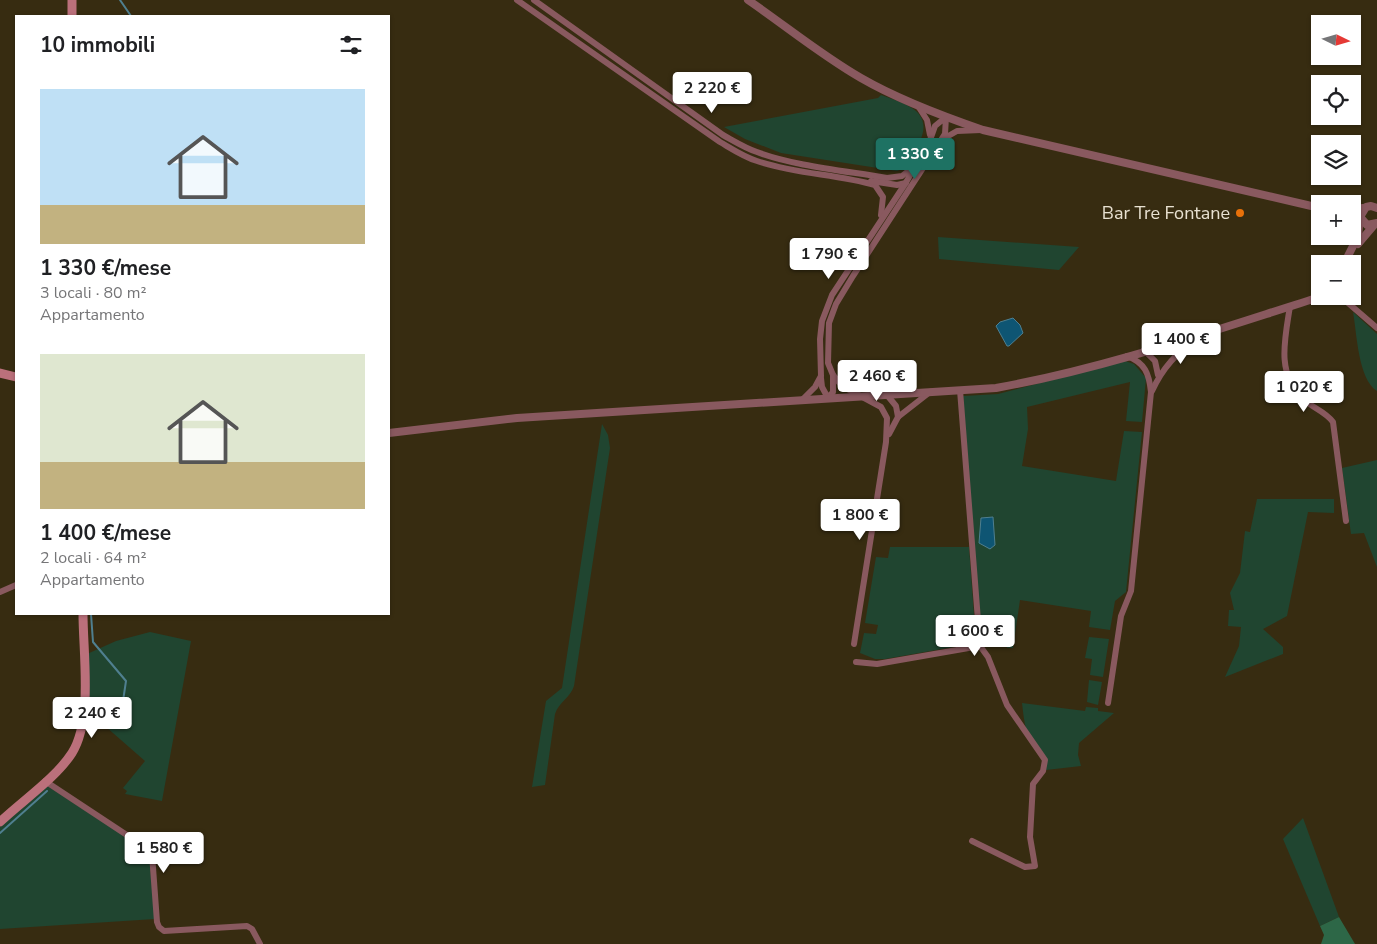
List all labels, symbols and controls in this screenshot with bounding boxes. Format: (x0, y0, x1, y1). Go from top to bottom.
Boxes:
north arrow (1311, 15, 1361, 65)
map controls (1311, 15, 1361, 305)
text: 10 immobili (40, 31, 155, 59)
icon: filters (337, 31, 365, 59)
pin: 2 220 € (666, 72, 758, 114)
button: locate (1311, 75, 1361, 125)
text: 2 220 € (684, 77, 740, 99)
icon: home (158, 122, 248, 212)
button: layers (1311, 135, 1361, 185)
pin: 1 330 € (869, 138, 961, 180)
text: 1 330 € (887, 143, 943, 165)
button: + (1311, 195, 1361, 245)
place label: Bar Tre Fontane (1102, 201, 1230, 225)
marker: Bar Tre Fontane (1234, 207, 1246, 219)
pin: 1 790 € (783, 238, 875, 280)
text: 1 790 € (801, 243, 857, 265)
text: 1 330 €/mese (40, 254, 171, 282)
button: − (1311, 255, 1361, 305)
text: 3 locali · 80 m² (40, 282, 147, 304)
text: Appartamento (40, 304, 145, 326)
pin: 1 400 € (1135, 322, 1227, 365)
text: 1 400 € (1153, 328, 1209, 350)
pin: 2 460 € (831, 360, 923, 402)
text: 2 460 € (849, 365, 905, 387)
pin: 1 020 € (1258, 370, 1350, 413)
text: 1 020 € (1276, 376, 1332, 398)
icon: home (158, 387, 248, 477)
pin: 1 800 € (814, 498, 906, 541)
text: 1 800 € (832, 504, 888, 526)
text: 1 400 €/mese (40, 519, 171, 547)
text: 2 locali · 64 m² (40, 547, 147, 569)
text: Appartamento (40, 569, 145, 591)
pin: 1 600 € (929, 614, 1021, 657)
text: 1 600 € (947, 620, 1003, 642)
pin: 2 240 € (46, 696, 138, 739)
text: 2 240 € (64, 702, 120, 724)
pin: 1 580 € (118, 832, 210, 874)
text: 1 580 € (136, 837, 192, 859)

